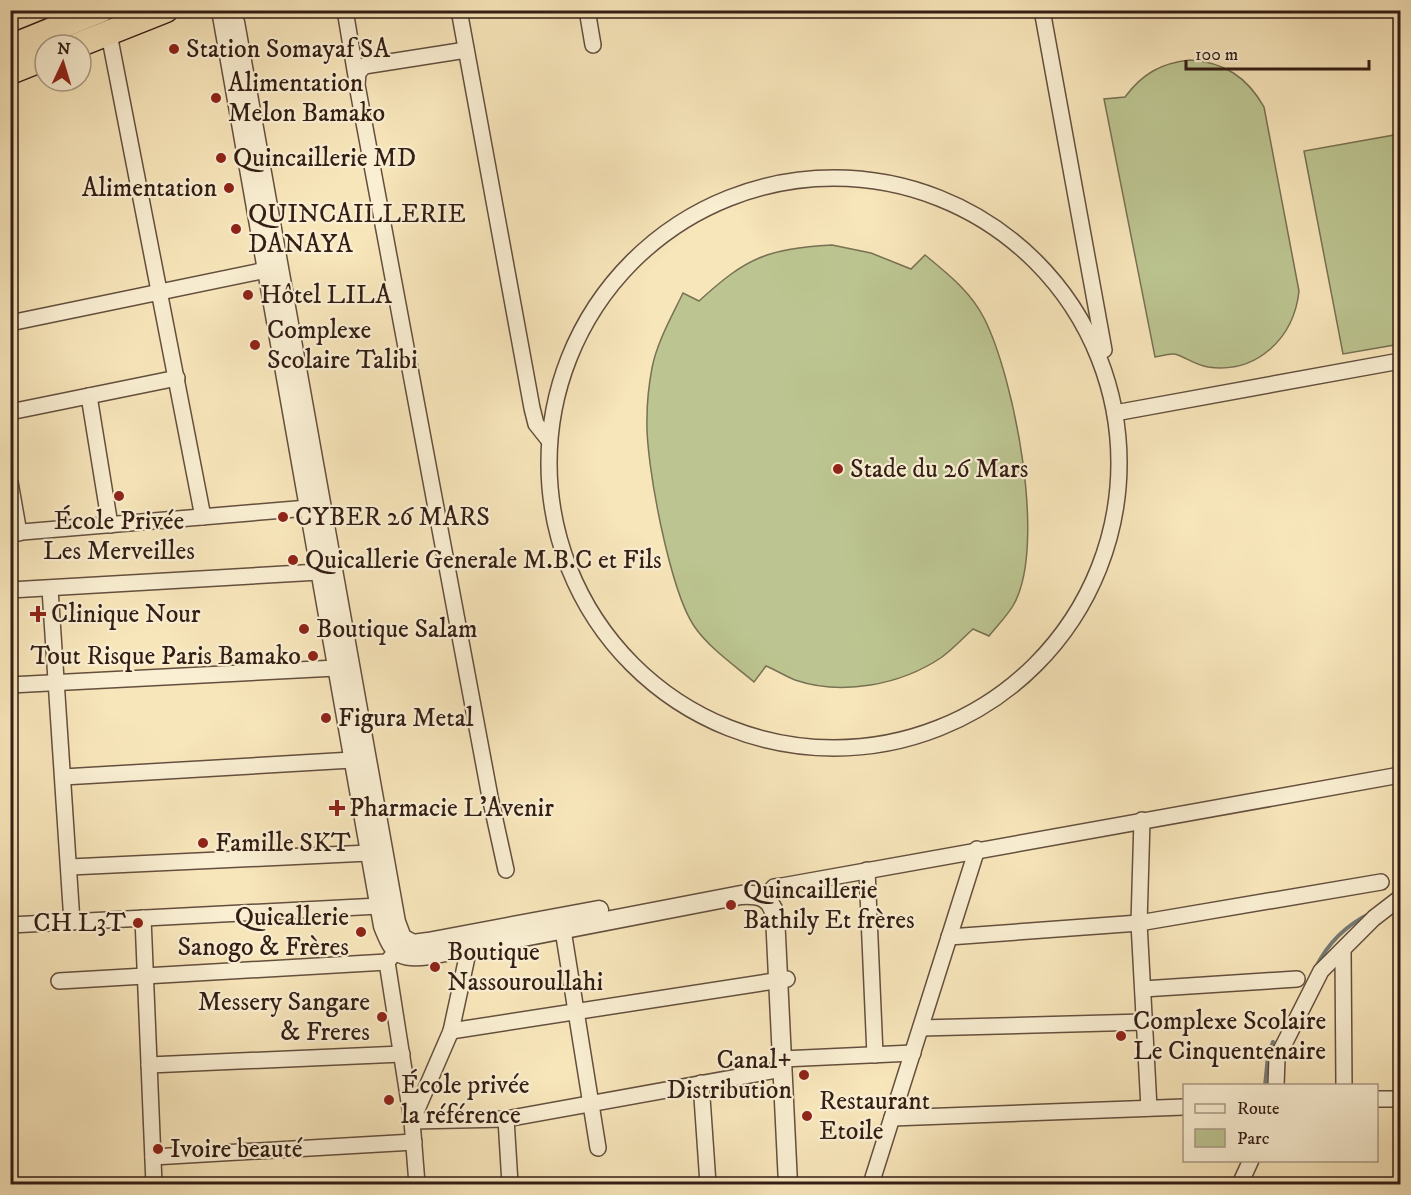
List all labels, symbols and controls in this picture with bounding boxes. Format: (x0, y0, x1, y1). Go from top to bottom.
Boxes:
north arrow (33, 33, 93, 93)
place label: Station Somayaf SA (186, 33, 390, 66)
scale bar (1186, 33, 1369, 71)
text: N (57, 39, 71, 59)
marker: Station Somayaf SA (167, 42, 181, 56)
text: 100 m (1195, 44, 1238, 66)
place label: Alimentation Melon Bamako (228, 67, 385, 130)
marker: Alimentation Melon Bamako (209, 91, 223, 105)
place label: Quincaillerie MD (233, 142, 416, 175)
marker: Quincaillerie MD (214, 151, 228, 165)
place label: Alimentation (82, 172, 217, 205)
marker: Alimentation (222, 181, 236, 195)
place label: QUINCAILLERIE DANAYA (248, 198, 466, 261)
marker: QUINCAILLERIE DANAYA (229, 222, 243, 236)
place label: Hôtel LILA (260, 279, 392, 312)
marker: Hôtel LILA (241, 288, 255, 302)
place label: Complexe Scolaire Talibi (267, 314, 418, 377)
marker: Complexe Scolaire Talibi (248, 338, 262, 352)
place label: Stade du 26 Mars (850, 453, 1028, 486)
marker: Stade du 26 Mars (831, 462, 845, 476)
marker: École Privée Les Merveilles (112, 489, 126, 503)
place label: CYBER 26 MARS (295, 501, 490, 534)
place label: École Privée Les Merveilles (43, 505, 195, 568)
marker: CYBER 26 MARS (276, 510, 290, 524)
place label: Quicallerie Generale M.B.C et Fils (305, 544, 662, 577)
marker: Quicallerie Generale M.B.C et Fils (286, 553, 300, 567)
place label: Clinique Nour (51, 598, 201, 631)
marker: Clinique Nour (29, 605, 47, 623)
place label: Boutique Salam (316, 613, 478, 646)
marker: Boutique Salam (297, 622, 311, 636)
place label: Tout Risque Paris Bamako (30, 640, 301, 673)
marker: Tout Risque Paris Bamako (306, 649, 320, 663)
place label: Figura Metal (338, 702, 474, 735)
marker: Figura Metal (319, 711, 333, 725)
place label: Pharmacie L'Avenir (349, 792, 554, 825)
marker: Pharmacie L'Avenir (330, 801, 344, 815)
place label: Famille SKT (215, 827, 351, 860)
marker: Famille SKT (196, 836, 210, 850)
place label: Quincaillerie Bathily Et frères (743, 874, 915, 937)
marker: Quincaillerie Bathily Et frères (724, 898, 738, 912)
place label: Quicallerie Sanogo & Frères (177, 901, 349, 964)
place label: CH L3T (33, 907, 126, 940)
marker: CH L3T (131, 916, 145, 930)
marker: Quicallerie Sanogo & Frères (354, 925, 368, 939)
place label: Boutique Nassouroullahi (447, 936, 603, 999)
marker: Boutique Nassouroullahi (428, 960, 442, 974)
place label: Messery Sangare & Freres (198, 986, 370, 1049)
place label: Complexe Scolaire Le Cinquentenaire (1133, 1005, 1326, 1068)
marker: Messery Sangare & Freres (375, 1010, 389, 1024)
marker: Complexe Scolaire Le Cinquentenaire (1114, 1029, 1128, 1043)
place label: Canal+ Distribution (667, 1044, 792, 1107)
marker: Canal+ Distribution (797, 1068, 811, 1082)
place label: École privée la référence (401, 1069, 529, 1132)
legend (1183, 1084, 1378, 1162)
place label: Restaurant Etoile (819, 1085, 930, 1148)
marker: École privée la référence (382, 1093, 396, 1107)
text: Route (1237, 1098, 1280, 1120)
marker: Restaurant Etoile (800, 1109, 814, 1123)
text: Parc (1237, 1128, 1270, 1150)
place label: Ivoire beauté (170, 1133, 303, 1166)
marker: Ivoire beauté (151, 1142, 165, 1156)

